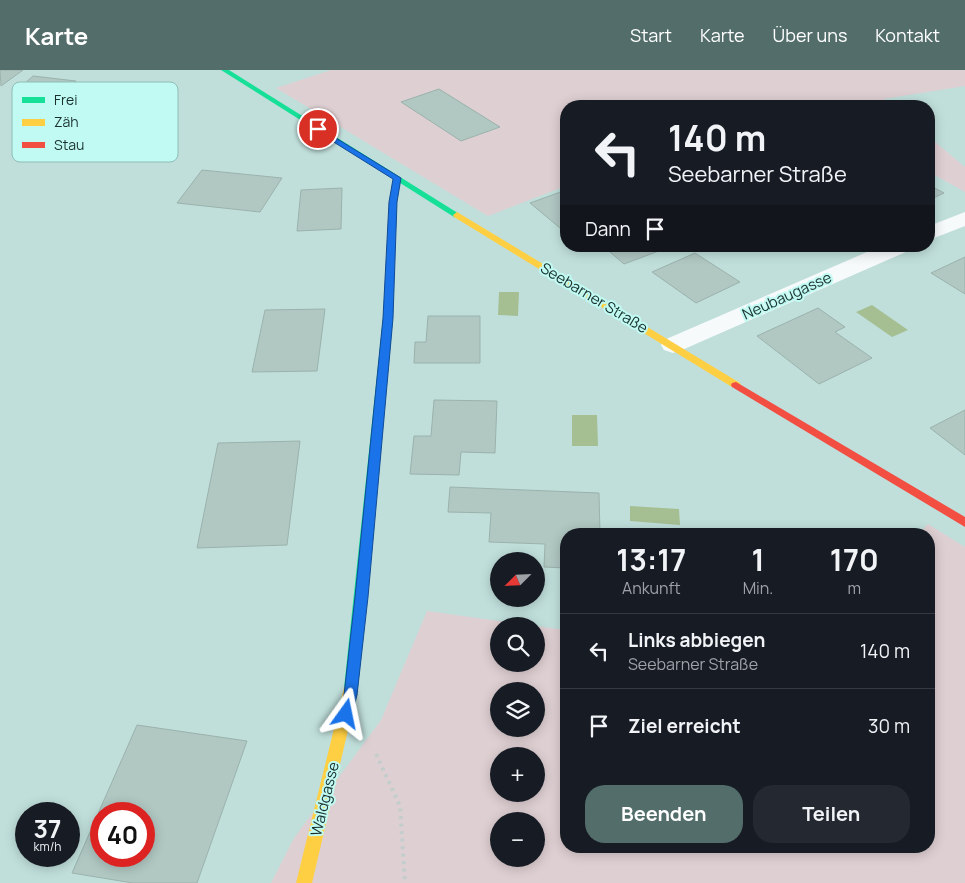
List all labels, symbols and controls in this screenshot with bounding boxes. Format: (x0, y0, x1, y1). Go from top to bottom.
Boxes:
text: Karte (25, 19, 88, 52)
text: Start (630, 23, 672, 47)
text: Karte (700, 23, 745, 47)
text: Über uns (773, 23, 847, 47)
text: Kontakt (875, 23, 940, 47)
legend (12, 82, 178, 162)
text: Frei (54, 90, 77, 109)
pin (297, 108, 339, 150)
text: Zäh (54, 112, 79, 131)
text: 140 m (668, 114, 766, 162)
icon: arrive (304, 115, 332, 143)
icon: left (585, 120, 650, 185)
text: Stau (54, 135, 84, 154)
text: Seebarner Straße (668, 159, 847, 189)
icon: arrive (641, 215, 669, 243)
text: Dann (585, 216, 631, 242)
street label: Seebarner Straße (537, 257, 652, 338)
street label: Neubaugasse (739, 266, 835, 325)
text: 13:17 (616, 539, 686, 580)
text: 1 (751, 539, 765, 580)
text: 170 (830, 539, 879, 580)
north arrow (490, 552, 545, 608)
map controls (490, 552, 545, 867)
text: Ankunft (622, 577, 681, 599)
text: Min. (743, 577, 773, 599)
text: m (847, 577, 861, 599)
button: search (490, 617, 545, 672)
text: Links abbiegen (628, 627, 765, 653)
icon: left (585, 637, 613, 665)
text: 140 m (860, 638, 910, 664)
text: Seebarner Straße (628, 653, 758, 675)
button: layers (490, 682, 545, 737)
position arrow (319, 687, 371, 739)
icon: arrive (585, 712, 613, 740)
text: Ziel erreicht (628, 713, 741, 739)
text: 30 m (868, 713, 910, 739)
button: + (490, 747, 545, 802)
street label: Waldgasse (305, 759, 344, 838)
button: Beenden (585, 785, 743, 843)
button: Teilen (753, 785, 910, 843)
speed limit sign: 40 (90, 802, 155, 867)
text: 37 (34, 811, 61, 846)
button: − (490, 812, 545, 867)
text: km/h (34, 838, 61, 855)

